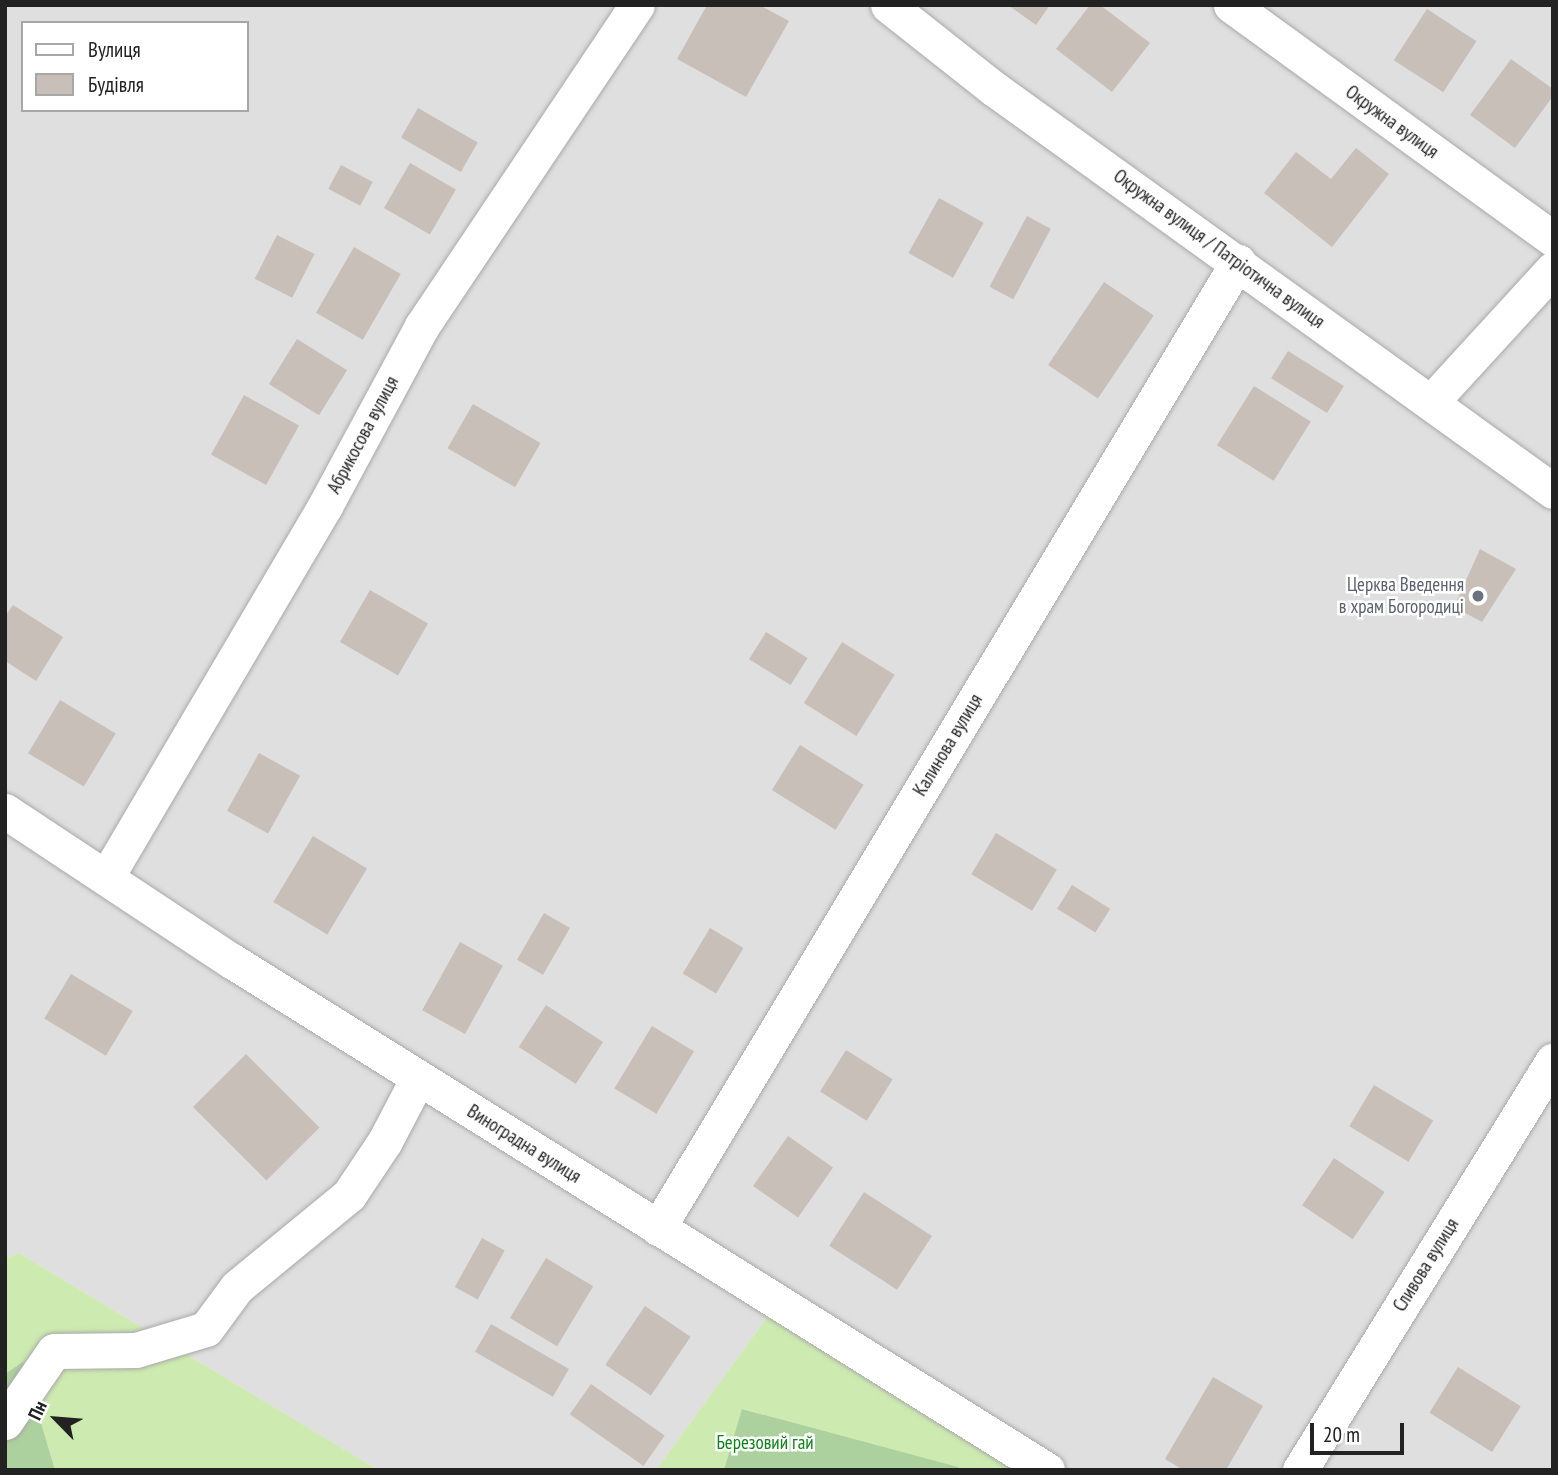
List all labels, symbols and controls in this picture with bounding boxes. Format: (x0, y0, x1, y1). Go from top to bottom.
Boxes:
legend (21, 21, 248, 112)
text: Вулиця (88, 36, 141, 63)
text: Будівля (88, 71, 144, 98)
street label: Окружна вулиця (1341, 81, 1443, 163)
street label: Окружна вулиця / Патріотична вулиця (1109, 165, 1329, 333)
street label: Абрикосова вулиця (323, 372, 403, 498)
place label: Церква Введення в храм Богородиці (1339, 574, 1464, 618)
marker: Церква Введення в храм Богородиці (1470, 588, 1486, 604)
street label: Калинова вулиця (909, 690, 987, 800)
street label: Виноградна вулиця (463, 1100, 585, 1188)
street label: Сливова вулиця (1388, 1214, 1464, 1316)
north arrow (21, 1384, 91, 1454)
text: Пн (22, 1397, 52, 1424)
scale bar (1313, 1408, 1408, 1452)
text: 20 m (1323, 1421, 1360, 1448)
park label: Березовий гай (716, 1432, 814, 1454)

